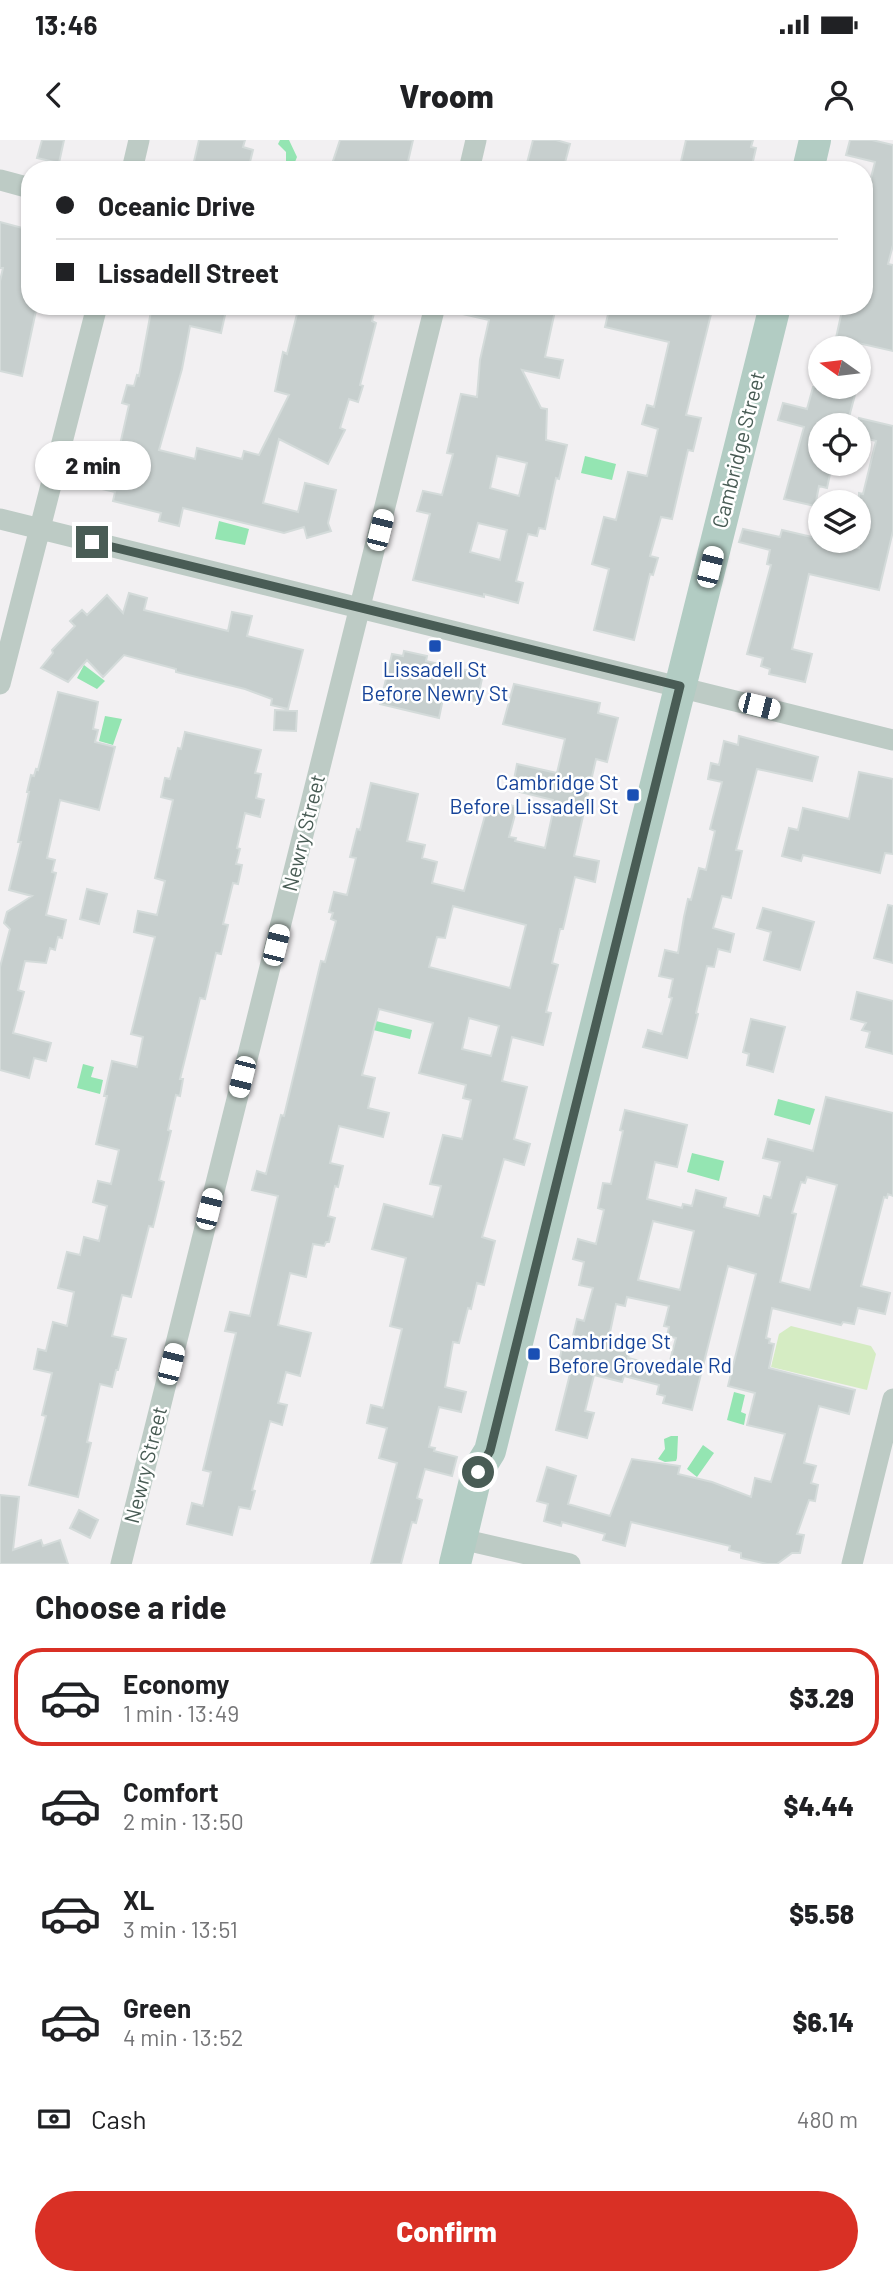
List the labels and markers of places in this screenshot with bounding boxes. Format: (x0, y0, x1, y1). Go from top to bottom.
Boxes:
marker: Lissadell St Before Newry St (427, 638, 443, 654)
place label: Lissadell St Before Newry St (361, 656, 509, 705)
place label: Cambridge St Before Lissadell St (450, 769, 619, 818)
marker: Cambridge St Before Lissadell St (625, 787, 641, 803)
place label: Cambridge St Before Grovedale Rd (548, 1328, 732, 1377)
marker: Cambridge St Before Grovedale Rd (526, 1346, 542, 1362)

